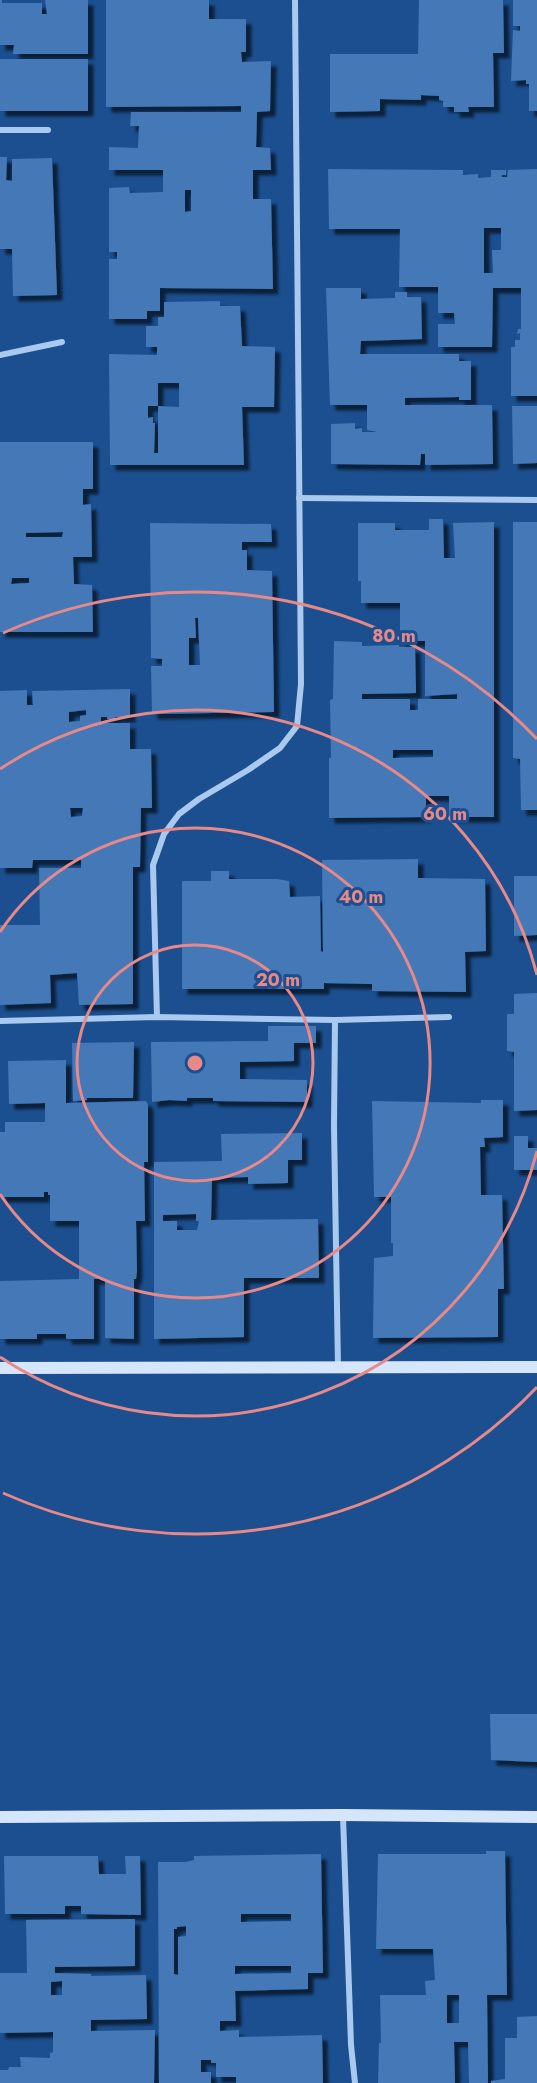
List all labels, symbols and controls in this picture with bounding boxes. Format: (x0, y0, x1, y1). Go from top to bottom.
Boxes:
text: 80 m (372, 623, 416, 649)
text: 60 m (423, 801, 467, 827)
text: 40 m (339, 884, 383, 910)
text: 20 m (256, 967, 300, 993)
centre of rings (185, 1053, 205, 1073)

